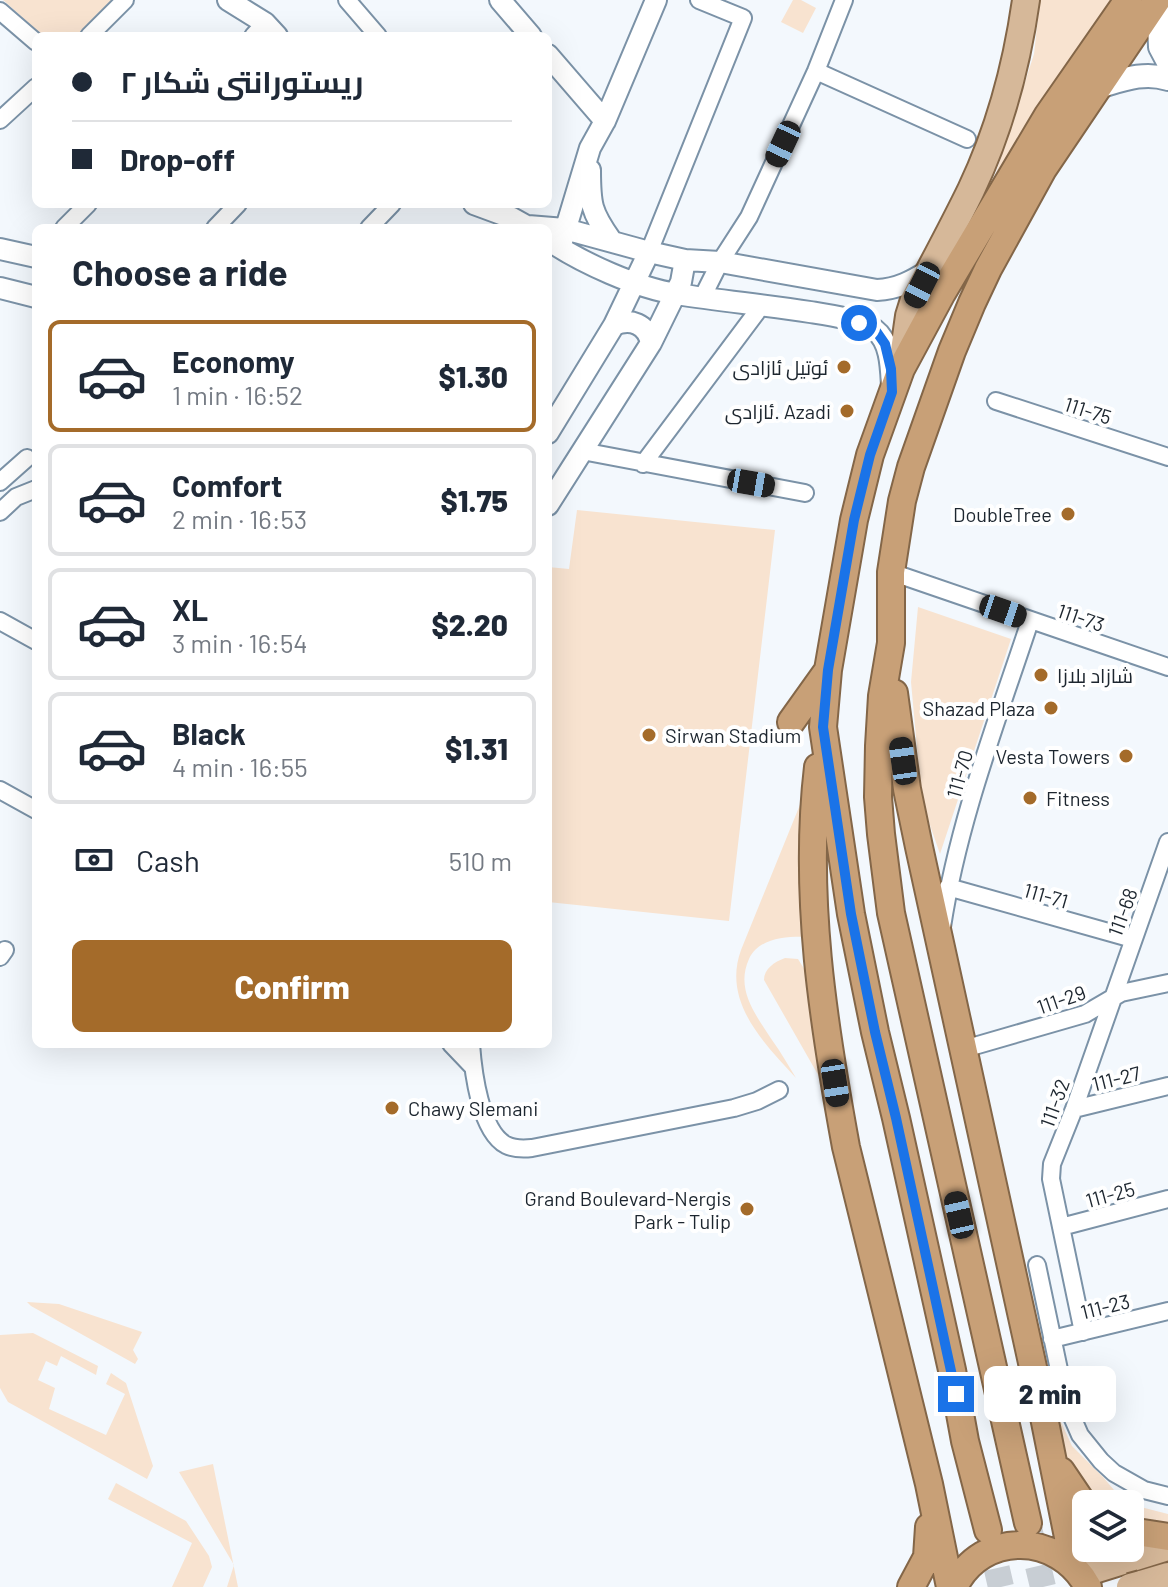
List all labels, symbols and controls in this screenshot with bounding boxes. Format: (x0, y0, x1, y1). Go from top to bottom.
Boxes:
text: ريستورانتى شكار ٢ (120, 63, 363, 99)
car (762, 117, 804, 171)
text: Drop-off (120, 141, 235, 177)
text: Choose a ride (72, 250, 288, 293)
car (900, 258, 944, 312)
route start (841, 305, 877, 341)
icon: car (76, 340, 148, 412)
text: Economy (172, 343, 295, 379)
place label: ئوتیل ئازادی (732, 355, 828, 381)
text: $1.30 (438, 358, 508, 394)
marker: ئوتیل ئازادی (835, 358, 853, 376)
text: 1 min · 16:52 (172, 379, 303, 410)
street label: 111-75 (1061, 391, 1115, 429)
place label: ئازادى. Azadi (725, 399, 831, 425)
marker: ئازادى. Azadi (838, 402, 856, 420)
icon: car (76, 464, 148, 536)
text: Comfort (172, 467, 282, 503)
car (725, 467, 777, 499)
text: $1.75 (441, 482, 508, 518)
place label: DoubleTree (953, 502, 1052, 526)
text: 2 min · 16:53 (172, 503, 307, 534)
marker: DoubleTree (1059, 505, 1077, 523)
icon: car (76, 588, 148, 660)
text: XL (172, 591, 208, 627)
car (976, 592, 1030, 630)
street label: 111-73 (1054, 598, 1108, 636)
text: $2.20 (432, 606, 508, 642)
text: 3 min · 16:54 (172, 627, 308, 658)
place label: شازاد بلازا (1057, 663, 1133, 688)
marker: شازاد بلازا (1032, 666, 1050, 684)
place label: Shazad Plaza (923, 696, 1035, 720)
marker: Shazad Plaza (1042, 699, 1060, 717)
icon: car (76, 712, 148, 784)
text: Black (172, 715, 246, 751)
place label: Sirwan Stadium (665, 723, 801, 747)
marker: Sirwan Stadium (640, 726, 658, 744)
text: $1.31 (445, 730, 508, 766)
car (888, 736, 918, 786)
place label: Vesta Towers (996, 744, 1110, 768)
street label: 111-70 (941, 747, 977, 801)
marker: Vesta Towers (1117, 747, 1135, 765)
text: 4 min · 16:55 (172, 751, 308, 782)
place label: Fitness (1046, 786, 1110, 810)
marker: Fitness (1021, 789, 1039, 807)
icon: cash (72, 838, 116, 882)
text: Cash (136, 842, 200, 878)
text: 510 m (449, 845, 512, 876)
street label: 111-71 (1021, 877, 1071, 913)
street label: 111-68 (1102, 885, 1142, 939)
button: Confirm (72, 940, 512, 1032)
street label: 111-29 (1033, 979, 1089, 1019)
car (819, 1057, 851, 1109)
street label: 111-27 (1089, 1060, 1143, 1096)
street label: 111-32 (1034, 1075, 1074, 1131)
place label: Chawy Slemani (408, 1096, 538, 1120)
marker: Chawy Slemani (383, 1099, 401, 1117)
street label: 111-25 (1083, 1176, 1137, 1212)
place label: Grand Boulevard-Nergis Park - Tulip (524, 1186, 731, 1233)
car (942, 1189, 976, 1241)
marker: Grand Boulevard-Nergis Park - Tulip (738, 1200, 756, 1218)
street label: 111-23 (1078, 1288, 1132, 1324)
callout: 2 min (984, 1366, 1116, 1422)
route end (938, 1376, 974, 1412)
text: 2 min (1019, 1378, 1081, 1409)
map controls (1072, 1490, 1144, 1562)
button: layers (1072, 1490, 1144, 1562)

